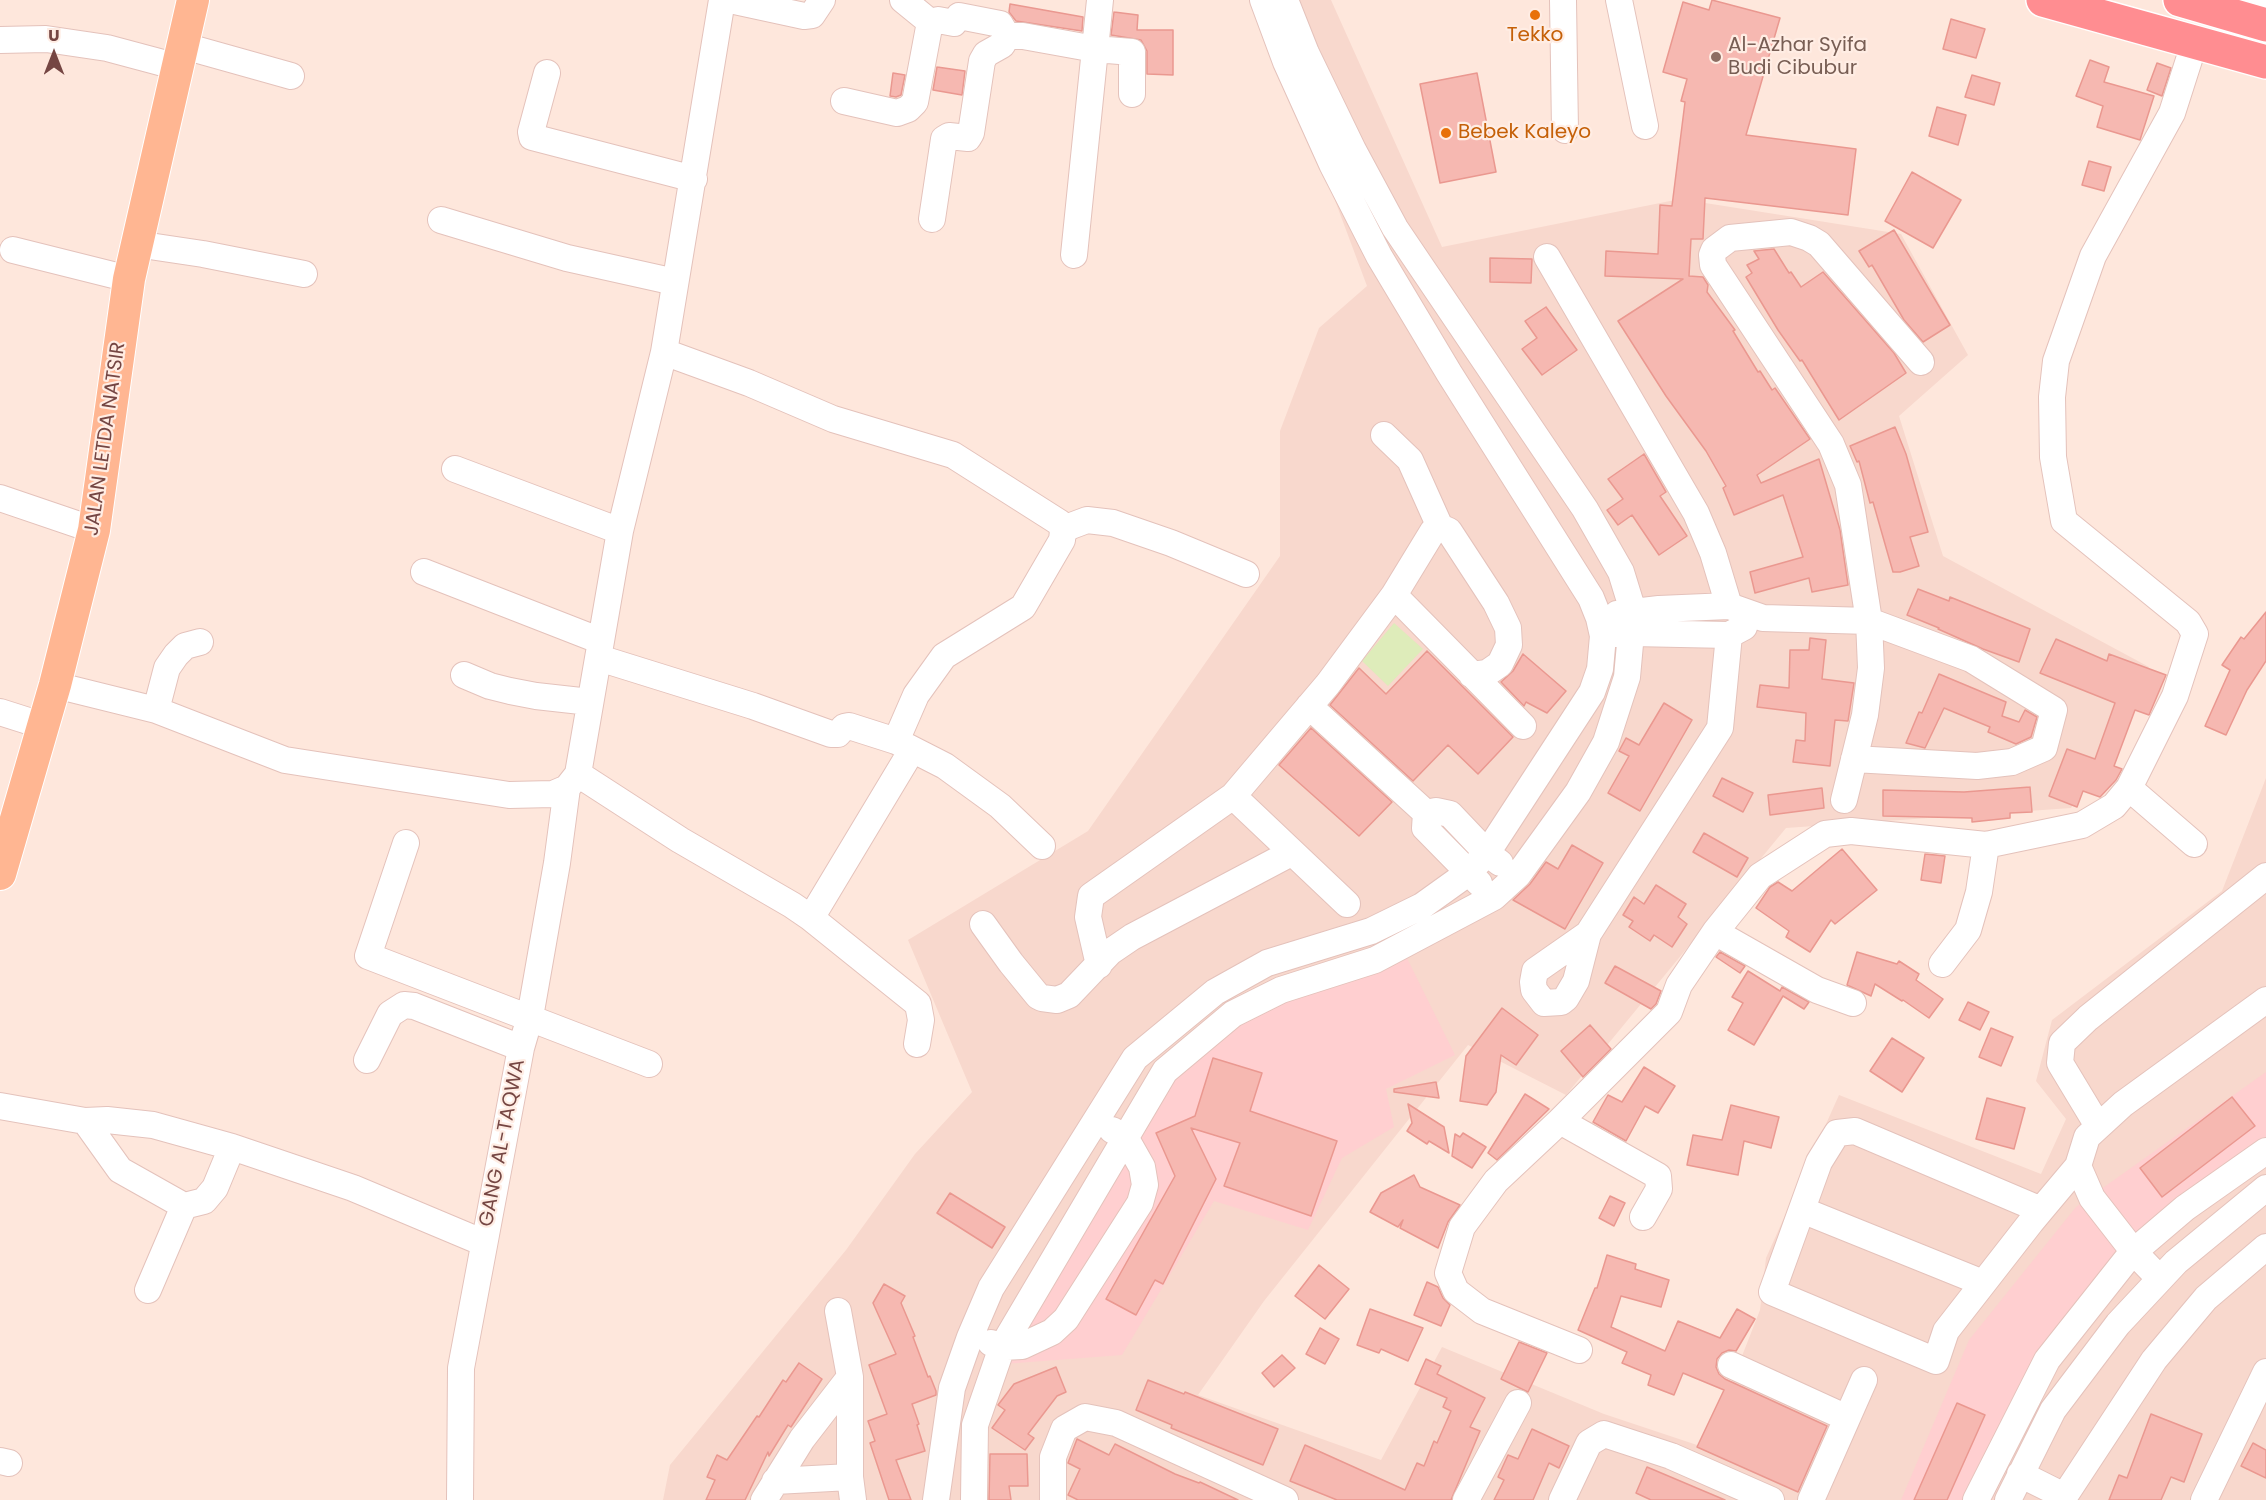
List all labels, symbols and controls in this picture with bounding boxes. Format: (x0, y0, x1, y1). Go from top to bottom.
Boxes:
marker: Tekko (1528, 8, 1542, 22)
north arrow (24, 24, 84, 84)
text: U (48, 24, 60, 47)
place label: Tekko (1507, 24, 1563, 48)
place label: Al-Azhar Syifa Budi Cibubur (1728, 34, 1867, 81)
marker: Al-Azhar Syifa Budi Cibubur (1709, 50, 1723, 64)
place label: Bebek Kaleyo (1458, 121, 1591, 145)
marker: Bebek Kaleyo (1439, 126, 1453, 140)
street label: JALAN LETDA NATSIR (81, 341, 131, 537)
street label: GANG AL-TAQWA (475, 1057, 531, 1229)

